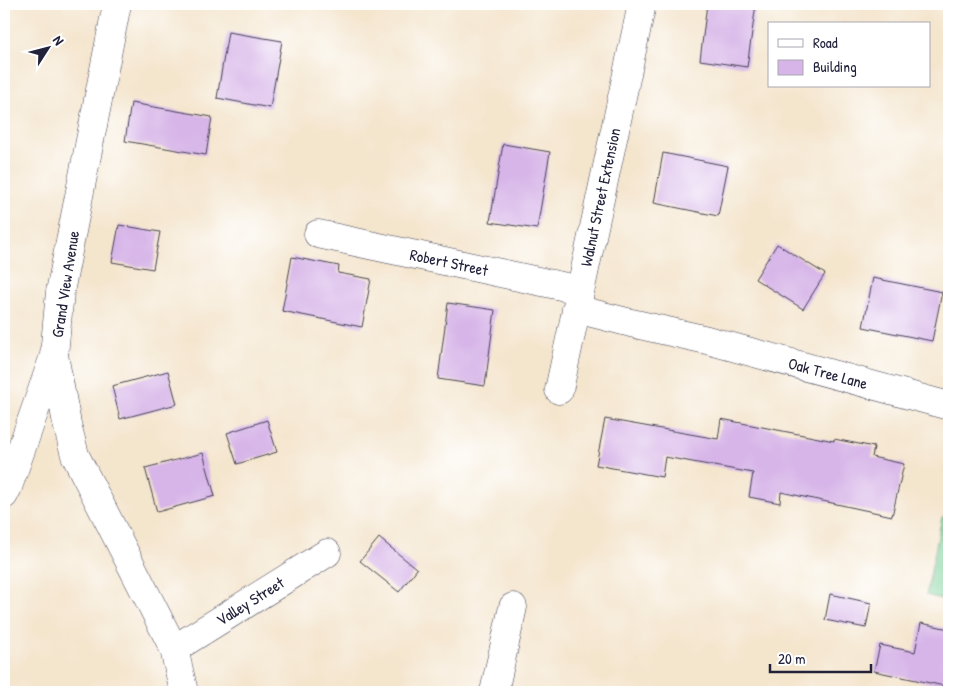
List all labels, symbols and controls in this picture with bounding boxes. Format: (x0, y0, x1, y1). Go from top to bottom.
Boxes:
north arrow (22, 22, 72, 72)
legend (768, 22, 930, 88)
text: N (49, 31, 69, 49)
text: Road (813, 32, 838, 53)
text: Building (813, 56, 857, 77)
street label: Walnut Street Extension (575, 126, 625, 268)
street label: Grand View Avenue (46, 228, 84, 339)
street label: Robert Street (408, 243, 491, 281)
street label: Oak Tree Lane (786, 352, 871, 394)
street label: Valley Street (212, 571, 289, 631)
scale bar (770, 641, 872, 673)
text: 20 m (778, 648, 805, 669)

